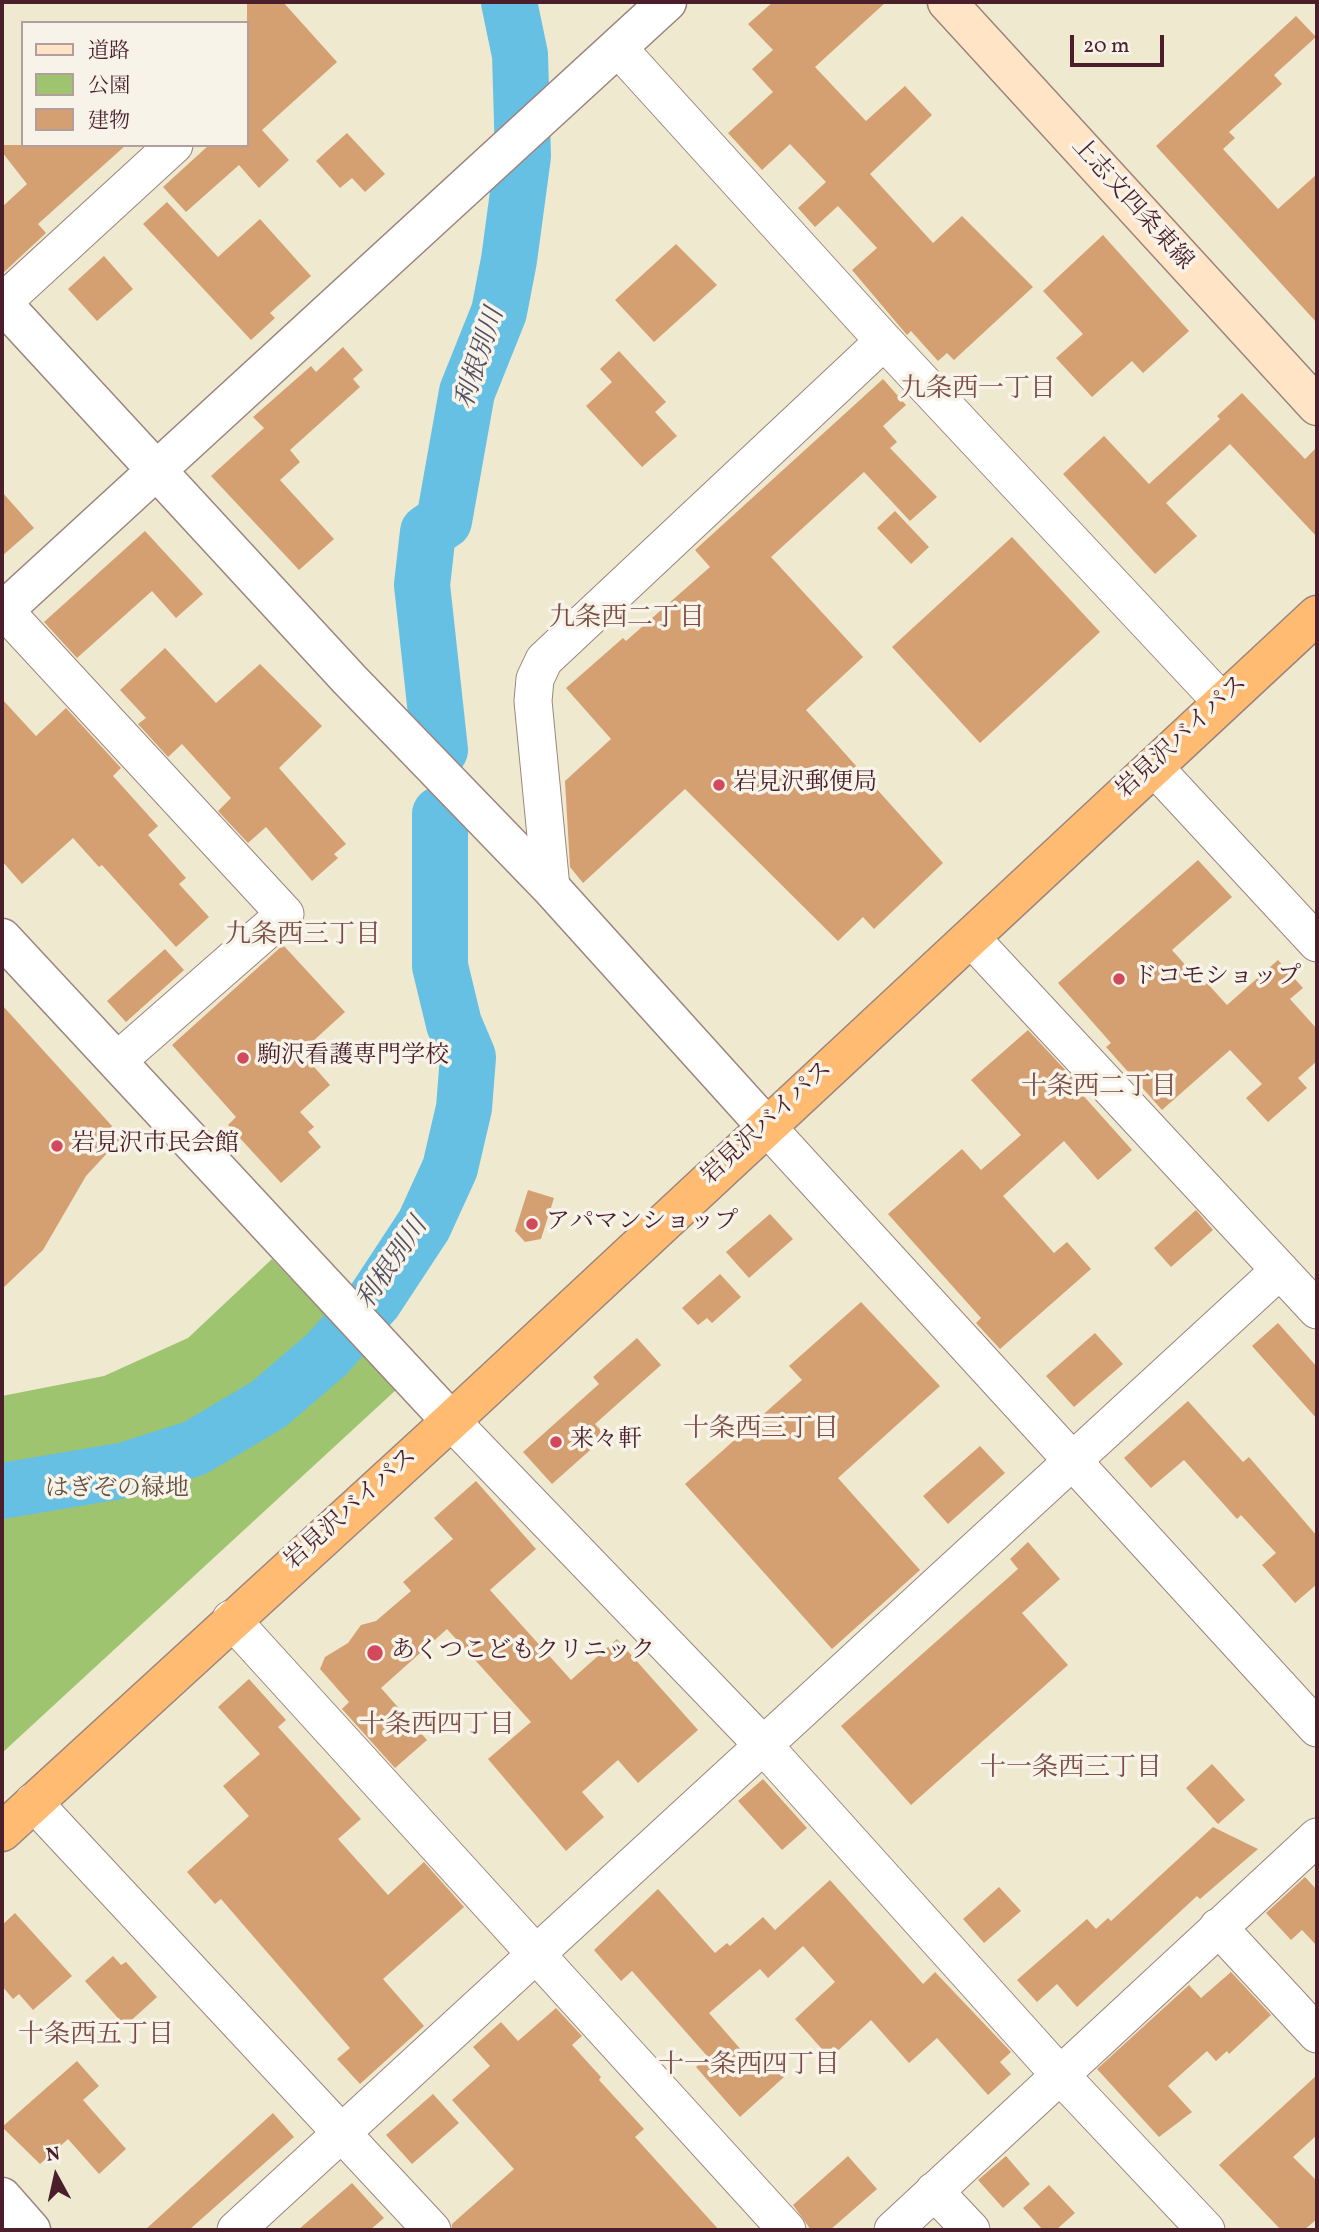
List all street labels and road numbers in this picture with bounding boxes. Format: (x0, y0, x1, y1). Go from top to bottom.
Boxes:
street label: 上志文四条東線 (1064, 133, 1198, 277)
street label: 岩見沢バイパス (1112, 670, 1254, 806)
street label: 岩見沢バイパス (697, 1056, 839, 1192)
street label: 岩見沢バイパス (280, 1443, 424, 1577)

